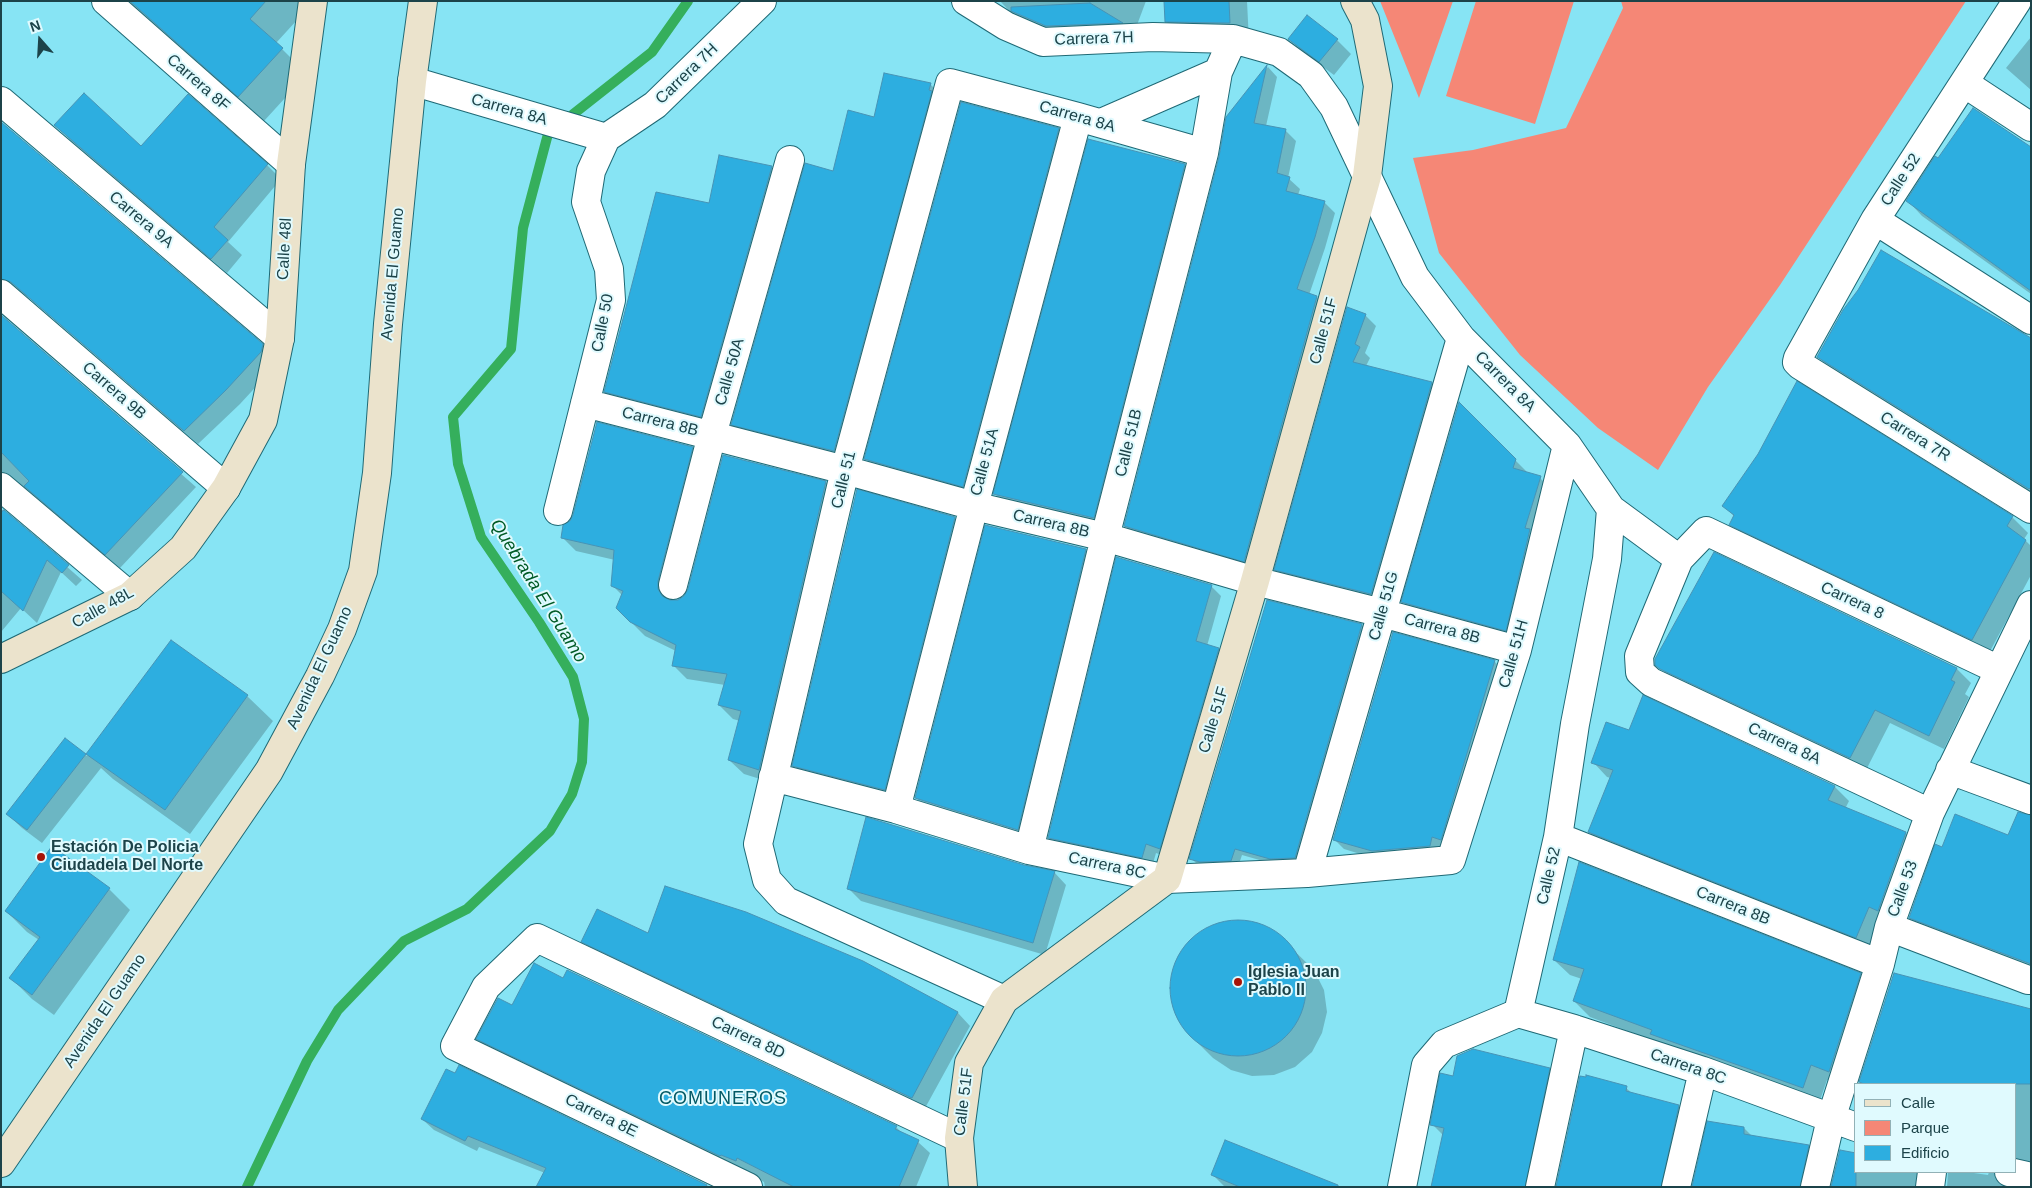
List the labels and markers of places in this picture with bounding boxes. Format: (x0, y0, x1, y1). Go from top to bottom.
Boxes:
place label: Estación De Policia Ciudadela Del Norte (51, 838, 203, 876)
marker: Estación De Policia Ciudadela Del Norte (35, 851, 47, 863)
place label: Iglesia Juan Pablo II (1248, 963, 1340, 1001)
marker: Iglesia Juan Pablo II (1232, 976, 1244, 988)

